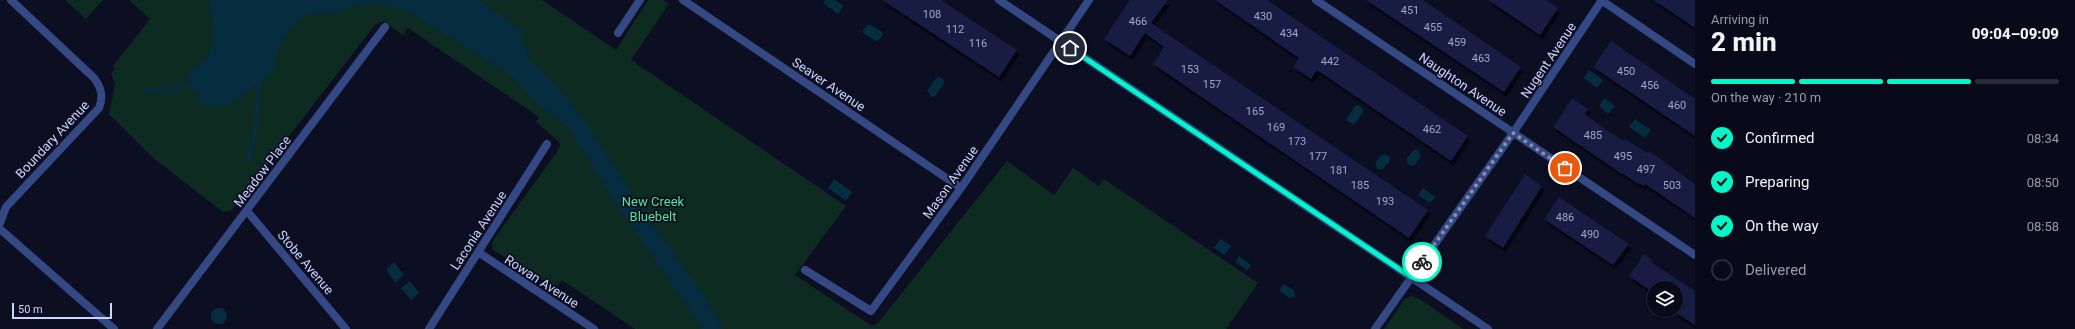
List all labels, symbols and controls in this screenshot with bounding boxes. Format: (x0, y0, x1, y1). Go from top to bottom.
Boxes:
house number: 451 (1401, 4, 1419, 17)
house number: 108 (923, 8, 941, 21)
house number: 430 (1254, 10, 1272, 23)
text: Arriving in (1711, 12, 1769, 27)
house number: 466 (1129, 15, 1147, 28)
street label: Nugent Avenue (1518, 20, 1579, 101)
house number: 455 (1424, 21, 1442, 34)
house number: 112 (946, 23, 964, 36)
text: 09:04–09:09 (1972, 25, 2059, 43)
house number: 434 (1280, 27, 1298, 40)
text: 2 min (1711, 27, 1777, 57)
pin (1053, 31, 1087, 65)
house number: 459 (1448, 36, 1466, 49)
house number: 116 (969, 37, 987, 50)
icon: home (1059, 37, 1081, 59)
street label: Naughton Avenue (1416, 50, 1509, 119)
house number: 463 (1472, 52, 1490, 65)
street label: Seaver Avenue (789, 54, 868, 114)
house number: 442 (1321, 55, 1339, 68)
house number: 153 (1181, 63, 1199, 76)
house number: 450 (1617, 65, 1635, 78)
house number: 157 (1203, 78, 1221, 91)
house number: 456 (1641, 79, 1659, 92)
text: On the way · 210 m (1711, 90, 1821, 105)
street label: Boundary Avenue (13, 97, 92, 181)
house number: 460 (1668, 99, 1686, 112)
house number: 165 (1246, 105, 1264, 118)
house number: 169 (1267, 121, 1285, 134)
house number: 462 (1423, 123, 1441, 136)
icon: check (1711, 127, 1733, 149)
house number: 485 (1584, 129, 1602, 142)
text: Confirmed (1745, 129, 1815, 147)
text: 08:34 (2027, 131, 2059, 146)
street label: Meadow Place (231, 133, 294, 210)
house number: 173 (1288, 135, 1306, 148)
street label: Mason Avenue (920, 143, 981, 222)
house number: 177 (1309, 150, 1327, 163)
house number: 495 (1614, 150, 1632, 163)
pin (1548, 151, 1582, 185)
icon: bag (1554, 157, 1576, 179)
house number: 497 (1637, 163, 1655, 176)
house number: 181 (1330, 164, 1348, 177)
icon: check (1711, 171, 1733, 193)
text: Preparing (1745, 173, 1809, 191)
text: 08:50 (2027, 175, 2059, 190)
house number: 185 (1351, 179, 1369, 192)
house number: 503 (1663, 179, 1681, 192)
street label: Laconia Avenue (447, 188, 510, 273)
park label: New Creek Bluebelt (622, 194, 685, 224)
house number: 193 (1376, 195, 1394, 208)
house number: 486 (1556, 211, 1574, 224)
icon: check (1711, 215, 1733, 237)
text: On the way (1745, 217, 1819, 235)
text: 08:58 (2027, 219, 2059, 234)
street label: Stobe Avenue (274, 227, 337, 298)
house number: 490 (1581, 228, 1599, 241)
courier (1402, 242, 1442, 282)
icon: bike (1411, 251, 1433, 273)
street label: Rowan Avenue (502, 252, 582, 311)
text: Delivered (1745, 261, 1807, 279)
map controls (1647, 281, 1683, 317)
button: layers (1647, 281, 1683, 317)
scale bar (12, 301, 112, 320)
text: 50 m (18, 303, 43, 316)

